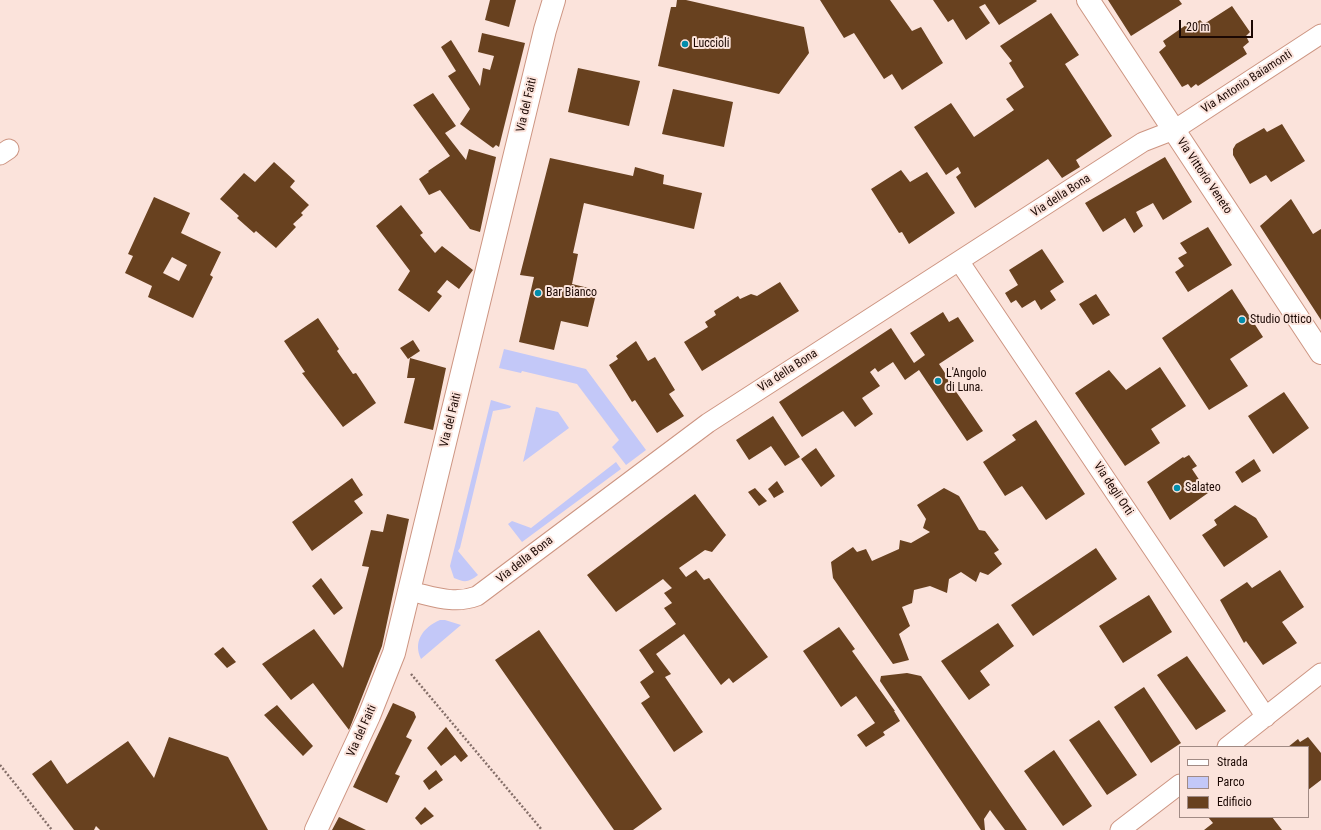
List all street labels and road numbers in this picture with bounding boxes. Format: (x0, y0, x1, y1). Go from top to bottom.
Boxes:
street label: Via Antonio Baiamonti (1199, 47, 1295, 117)
street label: Via del Faiti (514, 76, 540, 134)
street label: Via Vittorio Veneto (1173, 135, 1235, 217)
street label: Via della Bona (1029, 172, 1093, 220)
street label: Via della Bona (756, 347, 820, 395)
street label: Via del Faiti (437, 391, 465, 449)
street label: Via degli Orti (1090, 460, 1136, 518)
street label: Via della Bona (494, 533, 556, 587)
street label: Via del Faiti (344, 703, 380, 759)

